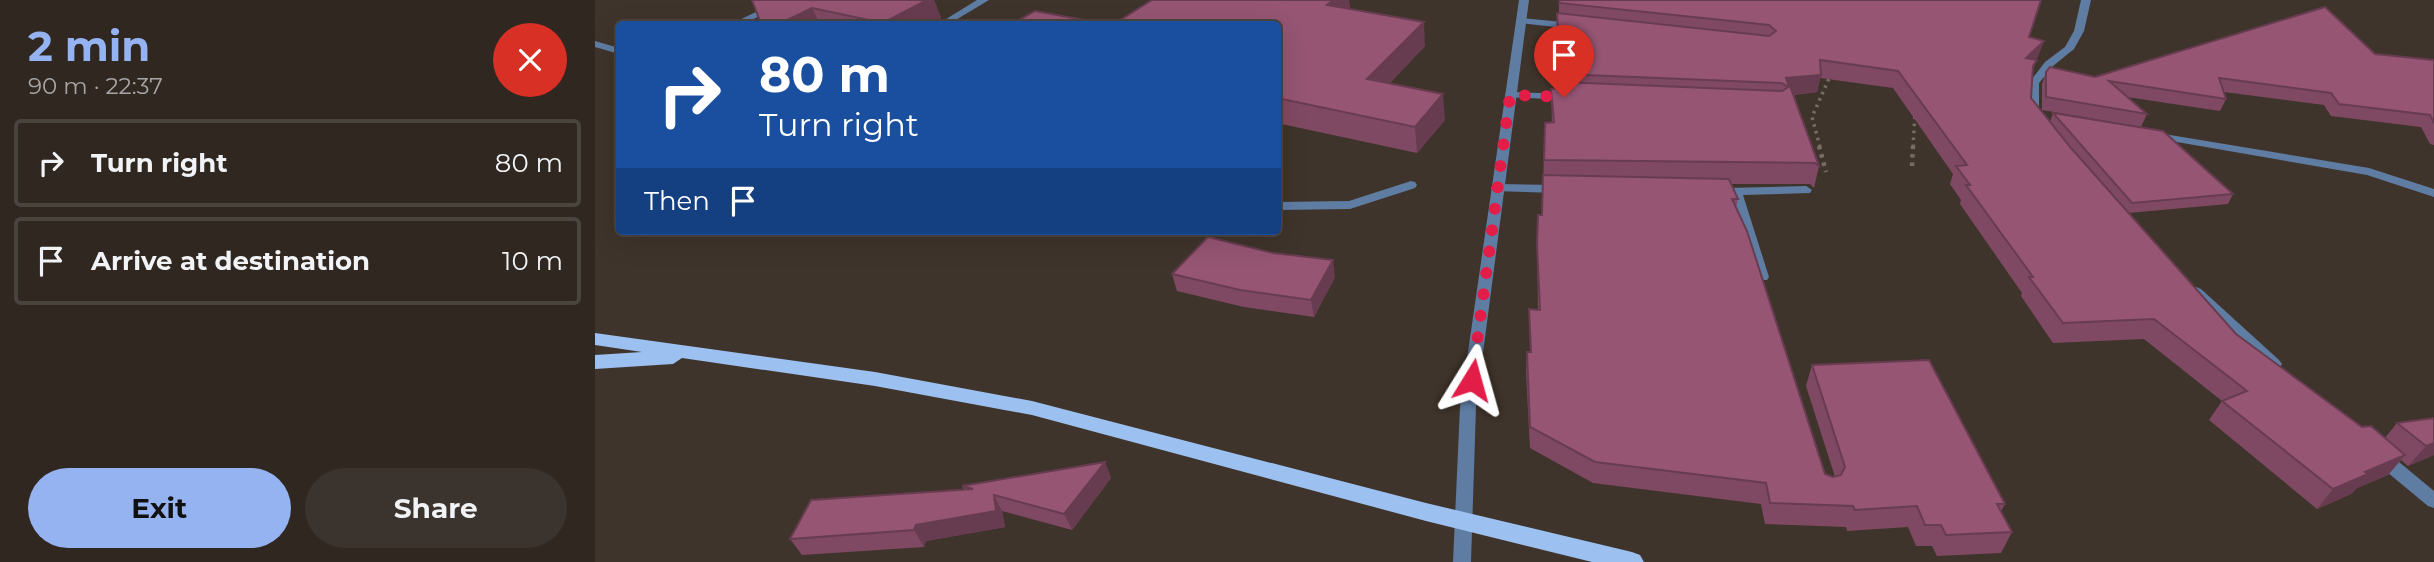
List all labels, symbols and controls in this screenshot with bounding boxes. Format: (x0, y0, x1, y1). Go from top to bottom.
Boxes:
text: 2 min (28, 20, 150, 72)
button: close (493, 23, 567, 97)
pin (1534, 25, 1594, 97)
icon: arrive (1545, 36, 1583, 74)
text: 80 m (759, 45, 890, 104)
icon: right (644, 49, 735, 140)
text: 90 m · 22:37 (28, 72, 163, 100)
text: Turn right (759, 105, 919, 144)
icon: right (32, 144, 70, 182)
text: Turn right (91, 147, 227, 179)
text: 80 m (495, 147, 563, 179)
icon: arrive (724, 182, 762, 220)
text: Then (644, 185, 710, 217)
icon: arrive (32, 242, 70, 280)
text: Arrive at destination (91, 245, 370, 277)
text: 10 m (502, 245, 563, 277)
position arrow (1435, 343, 1509, 417)
button: Exit (28, 468, 291, 548)
button: Share (305, 468, 567, 548)

